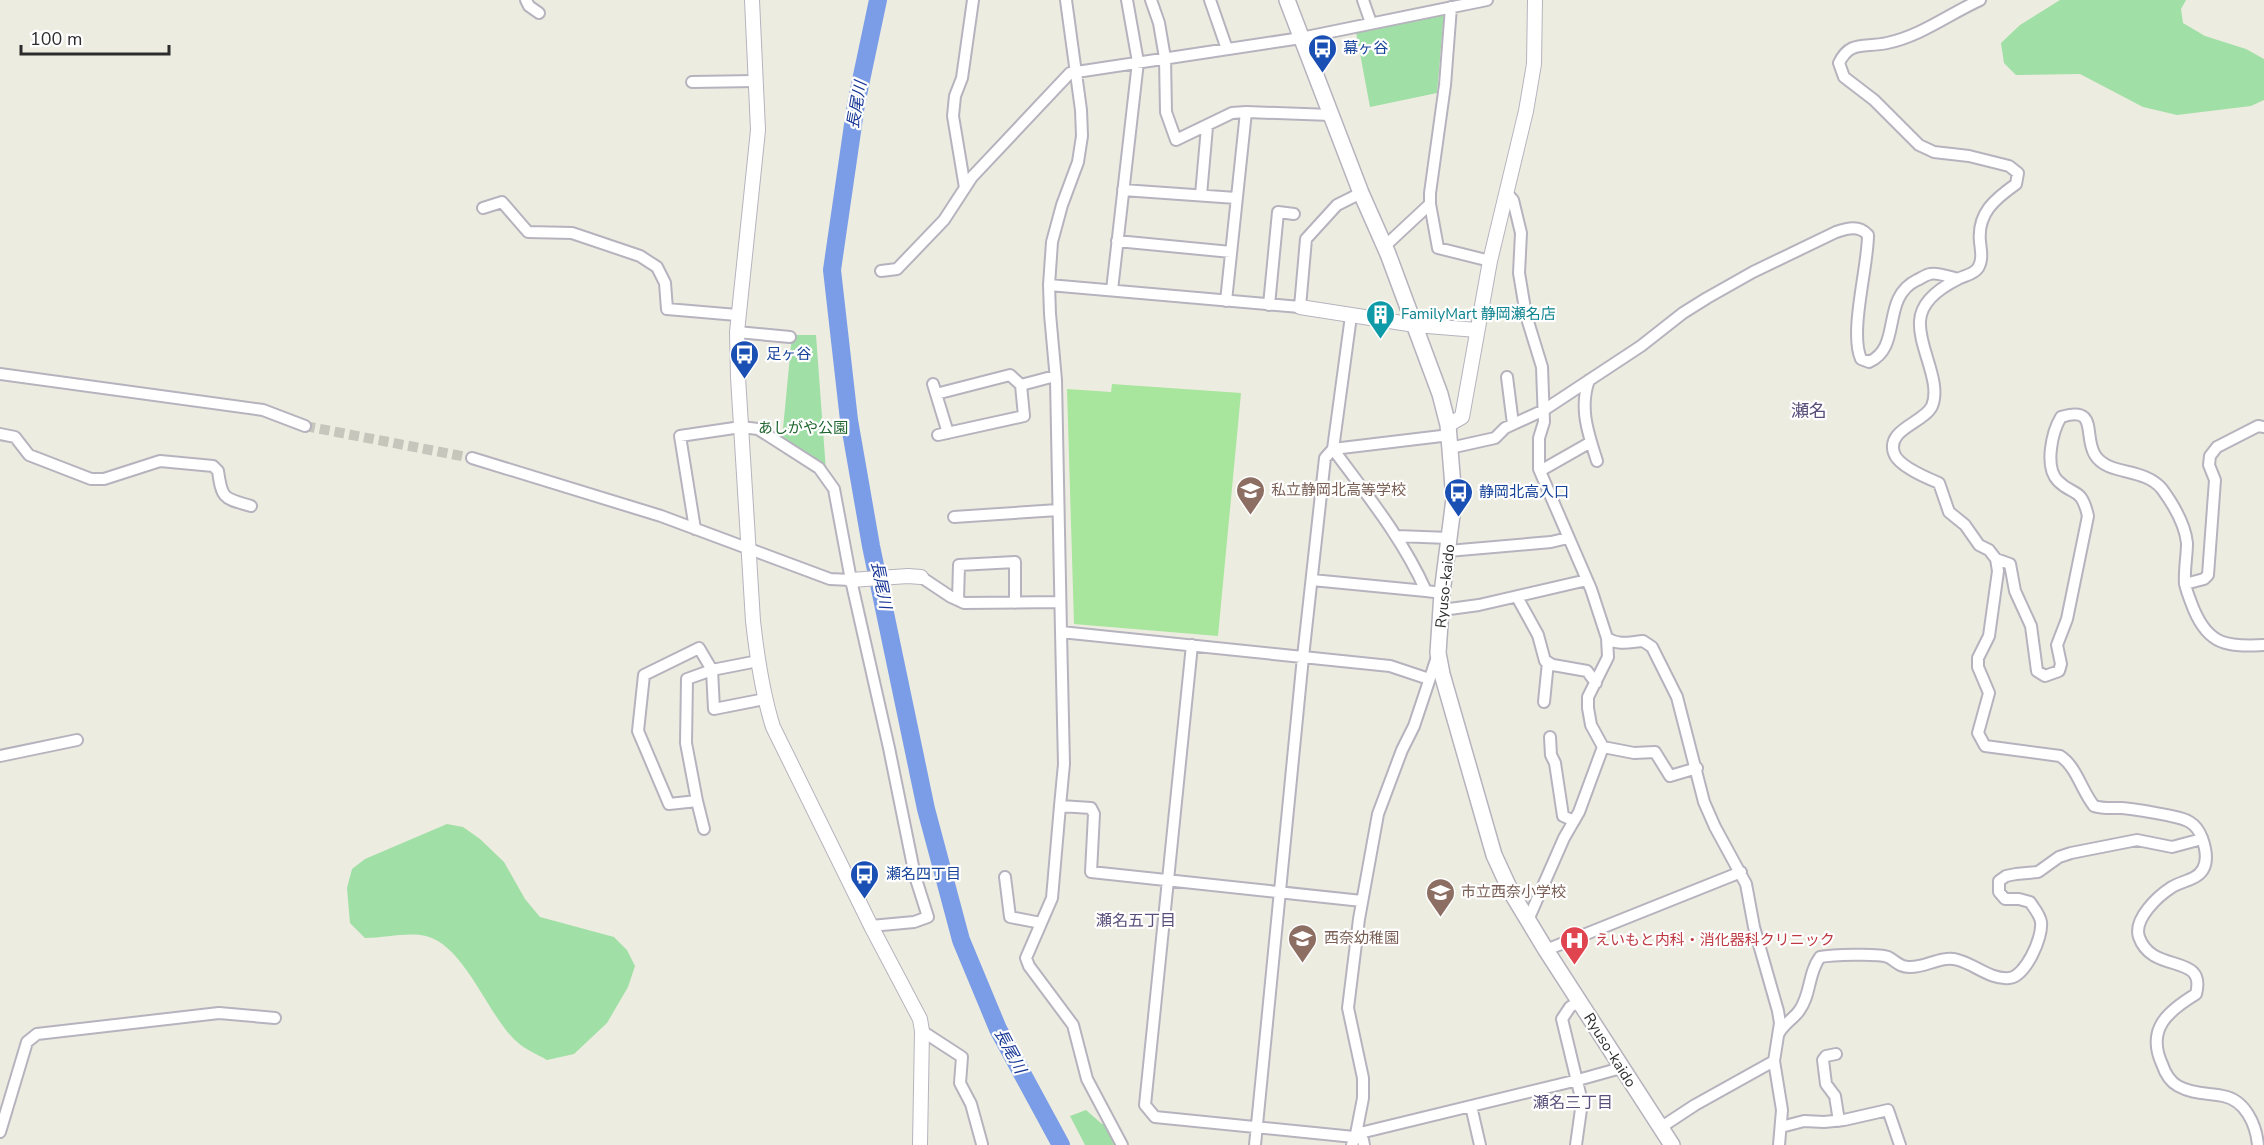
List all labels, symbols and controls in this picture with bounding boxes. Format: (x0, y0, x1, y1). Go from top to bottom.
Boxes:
scale bar (21, 18, 170, 56)
text: 100 m (30, 27, 82, 51)
bus stop icon: 幕ヶ谷 (1306, 32, 1338, 74)
place label: 幕ヶ谷 (1343, 38, 1388, 58)
water label: 長尾川 (842, 77, 872, 131)
building icon: FamilyMart 静岡瀬名店 (1364, 298, 1396, 340)
place label: FamilyMart 静岡瀬名店 (1401, 304, 1556, 324)
bus stop icon: 足ヶ谷 (729, 338, 761, 380)
place label: 足ヶ谷 (766, 344, 811, 364)
district label: 瀬名 (1791, 399, 1827, 423)
park label: あしがや公園 (758, 418, 848, 438)
school or university icon: 私立静岡北高等学校 (1234, 474, 1266, 516)
bus stop icon: 静岡北高入口 (1442, 476, 1474, 518)
place label: 私立静岡北高等学校 (1271, 480, 1406, 500)
place label: 静岡北高入口 (1479, 482, 1569, 502)
street label: Ryuso-kaido (1431, 543, 1459, 629)
water label: 長尾川 (866, 559, 897, 613)
bus stop icon: 瀬名四丁目 (849, 858, 881, 900)
place label: 瀬名四丁目 (886, 864, 961, 884)
school or university icon: 市立西奈小学校 (1424, 876, 1456, 918)
place label: 市立西奈小学校 (1461, 882, 1566, 902)
district label: 瀬名五丁目 (1096, 910, 1176, 932)
school or university icon: 西奈幼稚園 (1287, 922, 1319, 964)
hospital icon: えいもと内科・消化器科クリニック (1558, 924, 1590, 966)
place label: 西奈幼稚園 (1324, 928, 1399, 948)
place label: えいもと内科・消化器科クリニック (1595, 930, 1835, 950)
street label: Ryuso-kaido (1579, 1009, 1641, 1091)
water label: 長尾川 (989, 1025, 1032, 1079)
district label: 瀬名三丁目 (1533, 1092, 1613, 1114)

